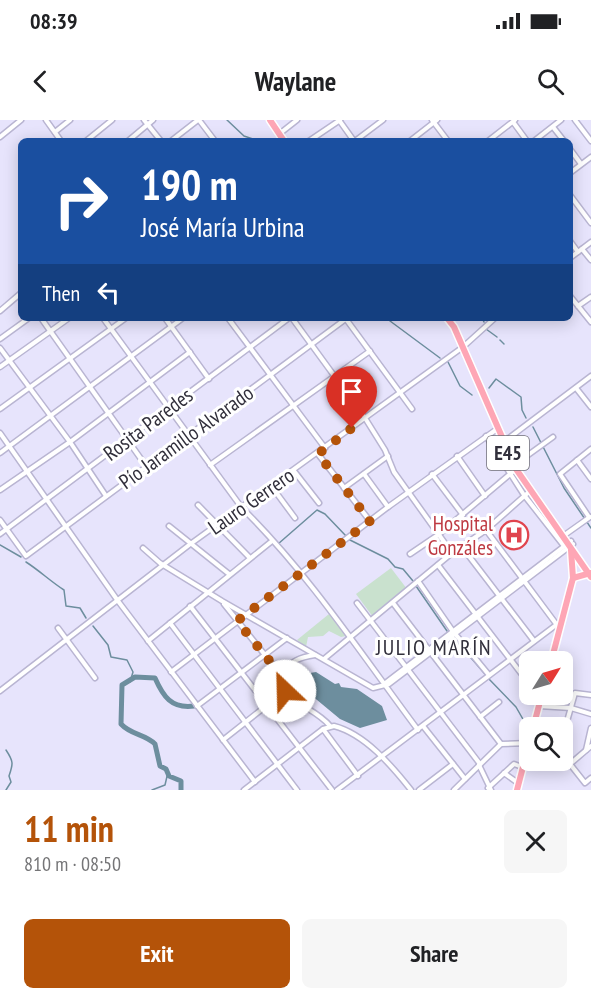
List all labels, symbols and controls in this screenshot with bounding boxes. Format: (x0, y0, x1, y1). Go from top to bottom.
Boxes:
text: 08:39 (30, 7, 78, 35)
text: Waylane (255, 64, 336, 98)
icon: back (24, 65, 57, 98)
icon: search (534, 65, 567, 98)
text: 190 m (141, 157, 238, 212)
icon: right (42, 162, 120, 240)
text: José María Urbina (141, 210, 305, 244)
icon: left (92, 276, 125, 309)
text: Then (42, 279, 80, 307)
pin (326, 366, 377, 428)
icon: arrive (335, 375, 368, 408)
street label: Pío Jaramillo Alvarado (113, 379, 259, 495)
street label: Rosita Paredes (98, 382, 198, 466)
road number: E45 (487, 436, 529, 470)
street label: Lauro Gerrero (203, 461, 299, 541)
place label: Hospital Gonzáles (428, 510, 493, 561)
hospital icon: Hospital Gonzáles (498, 519, 530, 551)
district label: JULIO MARÍN (375, 633, 492, 661)
north arrow (519, 651, 573, 705)
map controls (519, 651, 573, 771)
position arrow (253, 659, 317, 723)
button: search (519, 717, 573, 771)
text: 11 min (24, 805, 114, 852)
button: close (504, 810, 567, 873)
text: 810 m · 08:50 (24, 851, 121, 877)
button: Exit (24, 919, 290, 988)
button: Share (302, 919, 567, 988)

